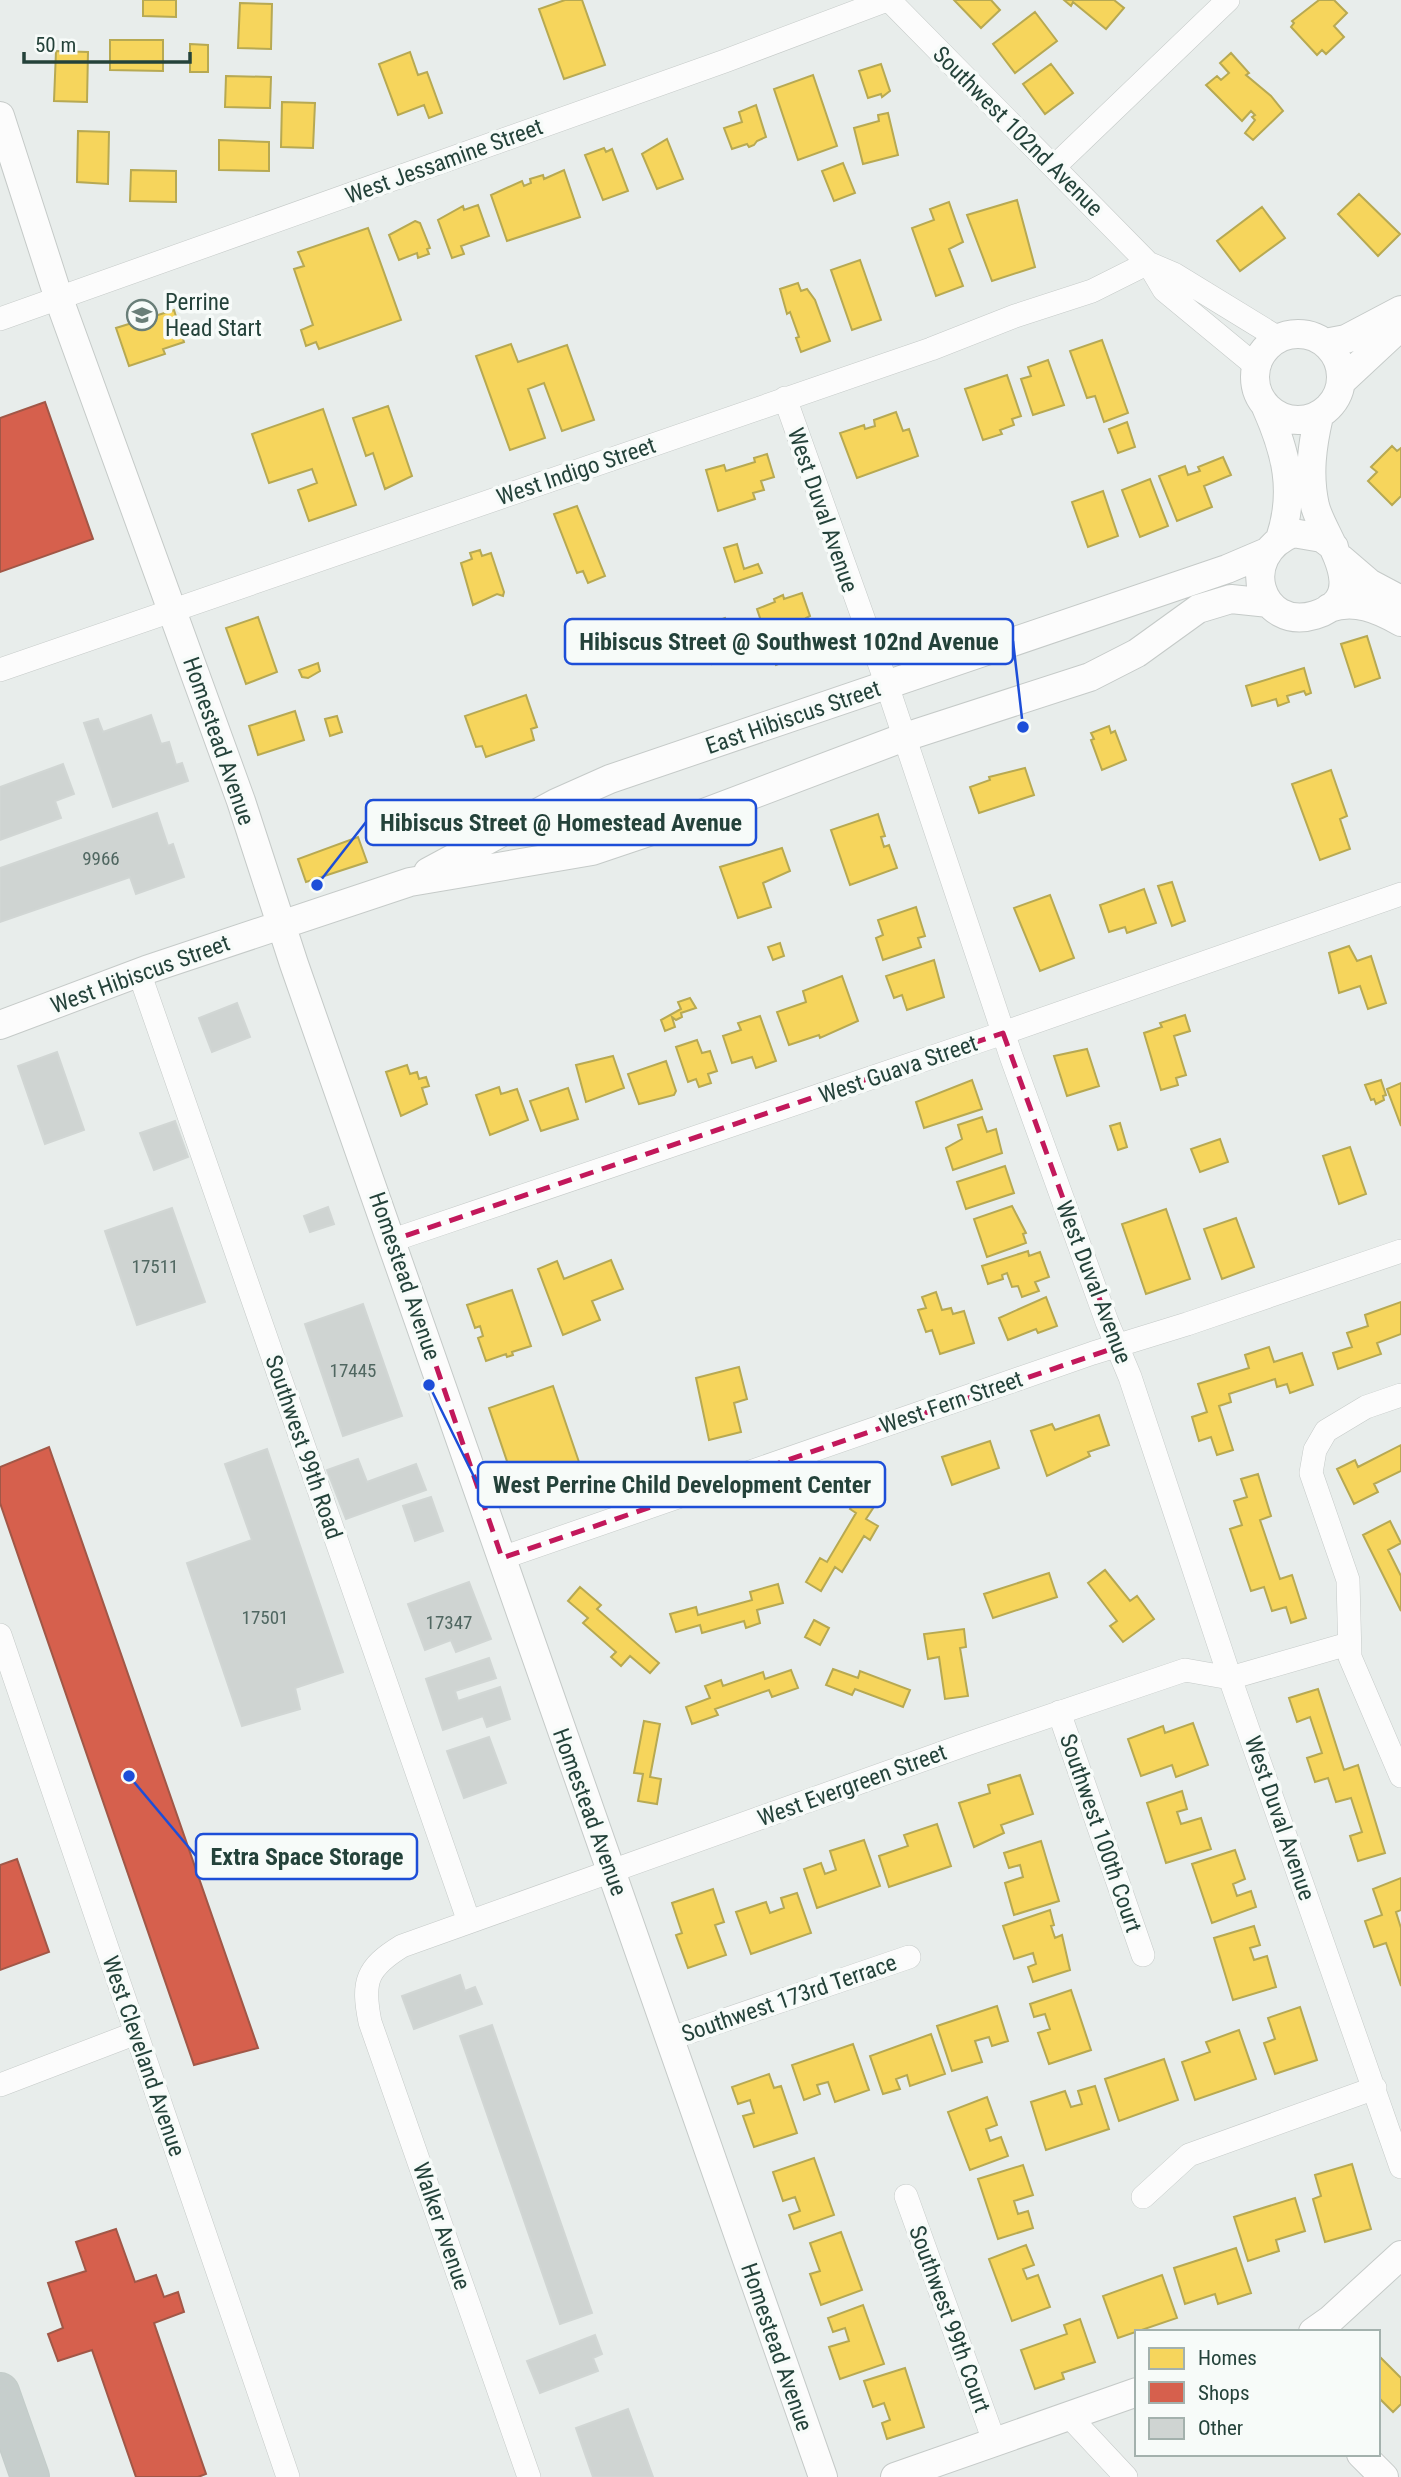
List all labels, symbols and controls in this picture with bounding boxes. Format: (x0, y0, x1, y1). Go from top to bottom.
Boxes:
scale bar (24, 21, 191, 65)
text: 50 m (35, 33, 76, 57)
street label: Southwest 102nd Avenue (927, 41, 1108, 222)
street label: West Jessamine Street (342, 113, 547, 210)
place label: Perrine Head Start (165, 289, 262, 342)
school or university icon: Perrine Head Start (125, 298, 159, 332)
street label: West Duval Avenue (782, 424, 863, 596)
street label: West Indigo Street (493, 432, 659, 511)
callout: Hibiscus Street @ Southwest 102nd Avenue (565, 619, 1013, 664)
text: Hibiscus Street @ Southwest 102nd Avenue (579, 628, 999, 656)
street label: Homestead Avenue (177, 654, 260, 829)
street label: East Hibiscus Street (702, 675, 884, 760)
callout: Hibiscus Street @ Homestead Avenue (366, 800, 756, 845)
text: Hibiscus Street @ Homestead Avenue (380, 809, 742, 837)
house number: 9966 (82, 847, 120, 870)
street label: West Hibiscus Street (47, 930, 233, 1019)
street label: West Guava Street (815, 1030, 981, 1109)
street label: Homestead Avenue (363, 1189, 446, 1364)
street label: West Duval Avenue (1050, 1197, 1137, 1367)
house number: 17511 (132, 1255, 178, 1278)
street label: Southwest 99th Road (259, 1352, 348, 1543)
house number: 17445 (330, 1359, 376, 1382)
street label: West Fern Street (876, 1365, 1026, 1440)
callout: West Perrine Child Development Center (478, 1462, 885, 1507)
text: West Perrine Child Development Center (493, 1471, 871, 1499)
house number: 17501 (242, 1606, 288, 1629)
house number: 17347 (426, 1611, 472, 1634)
street label: Homestead Avenue (547, 1725, 632, 1899)
street label: Southwest 100th Court (1054, 1730, 1147, 1936)
street label: West Duval Avenue (1239, 1732, 1320, 1904)
street label: West Evergreen Street (754, 1739, 950, 1832)
callout: Extra Space Storage (196, 1834, 417, 1879)
text: Extra Space Storage (211, 1843, 403, 1871)
street label: Southwest 173rd Terrace (678, 1949, 900, 2048)
street label: West Cleveland Avenue (97, 1952, 191, 2160)
street label: Walker Avenue (407, 2159, 476, 2293)
street label: Southwest 99th Court (903, 2222, 996, 2416)
street label: Homestead Avenue (735, 2260, 818, 2435)
legend (1135, 2330, 1380, 2456)
text: Homes (1198, 2346, 1257, 2370)
text: Shops (1198, 2381, 1250, 2405)
text: Other (1198, 2416, 1243, 2440)

